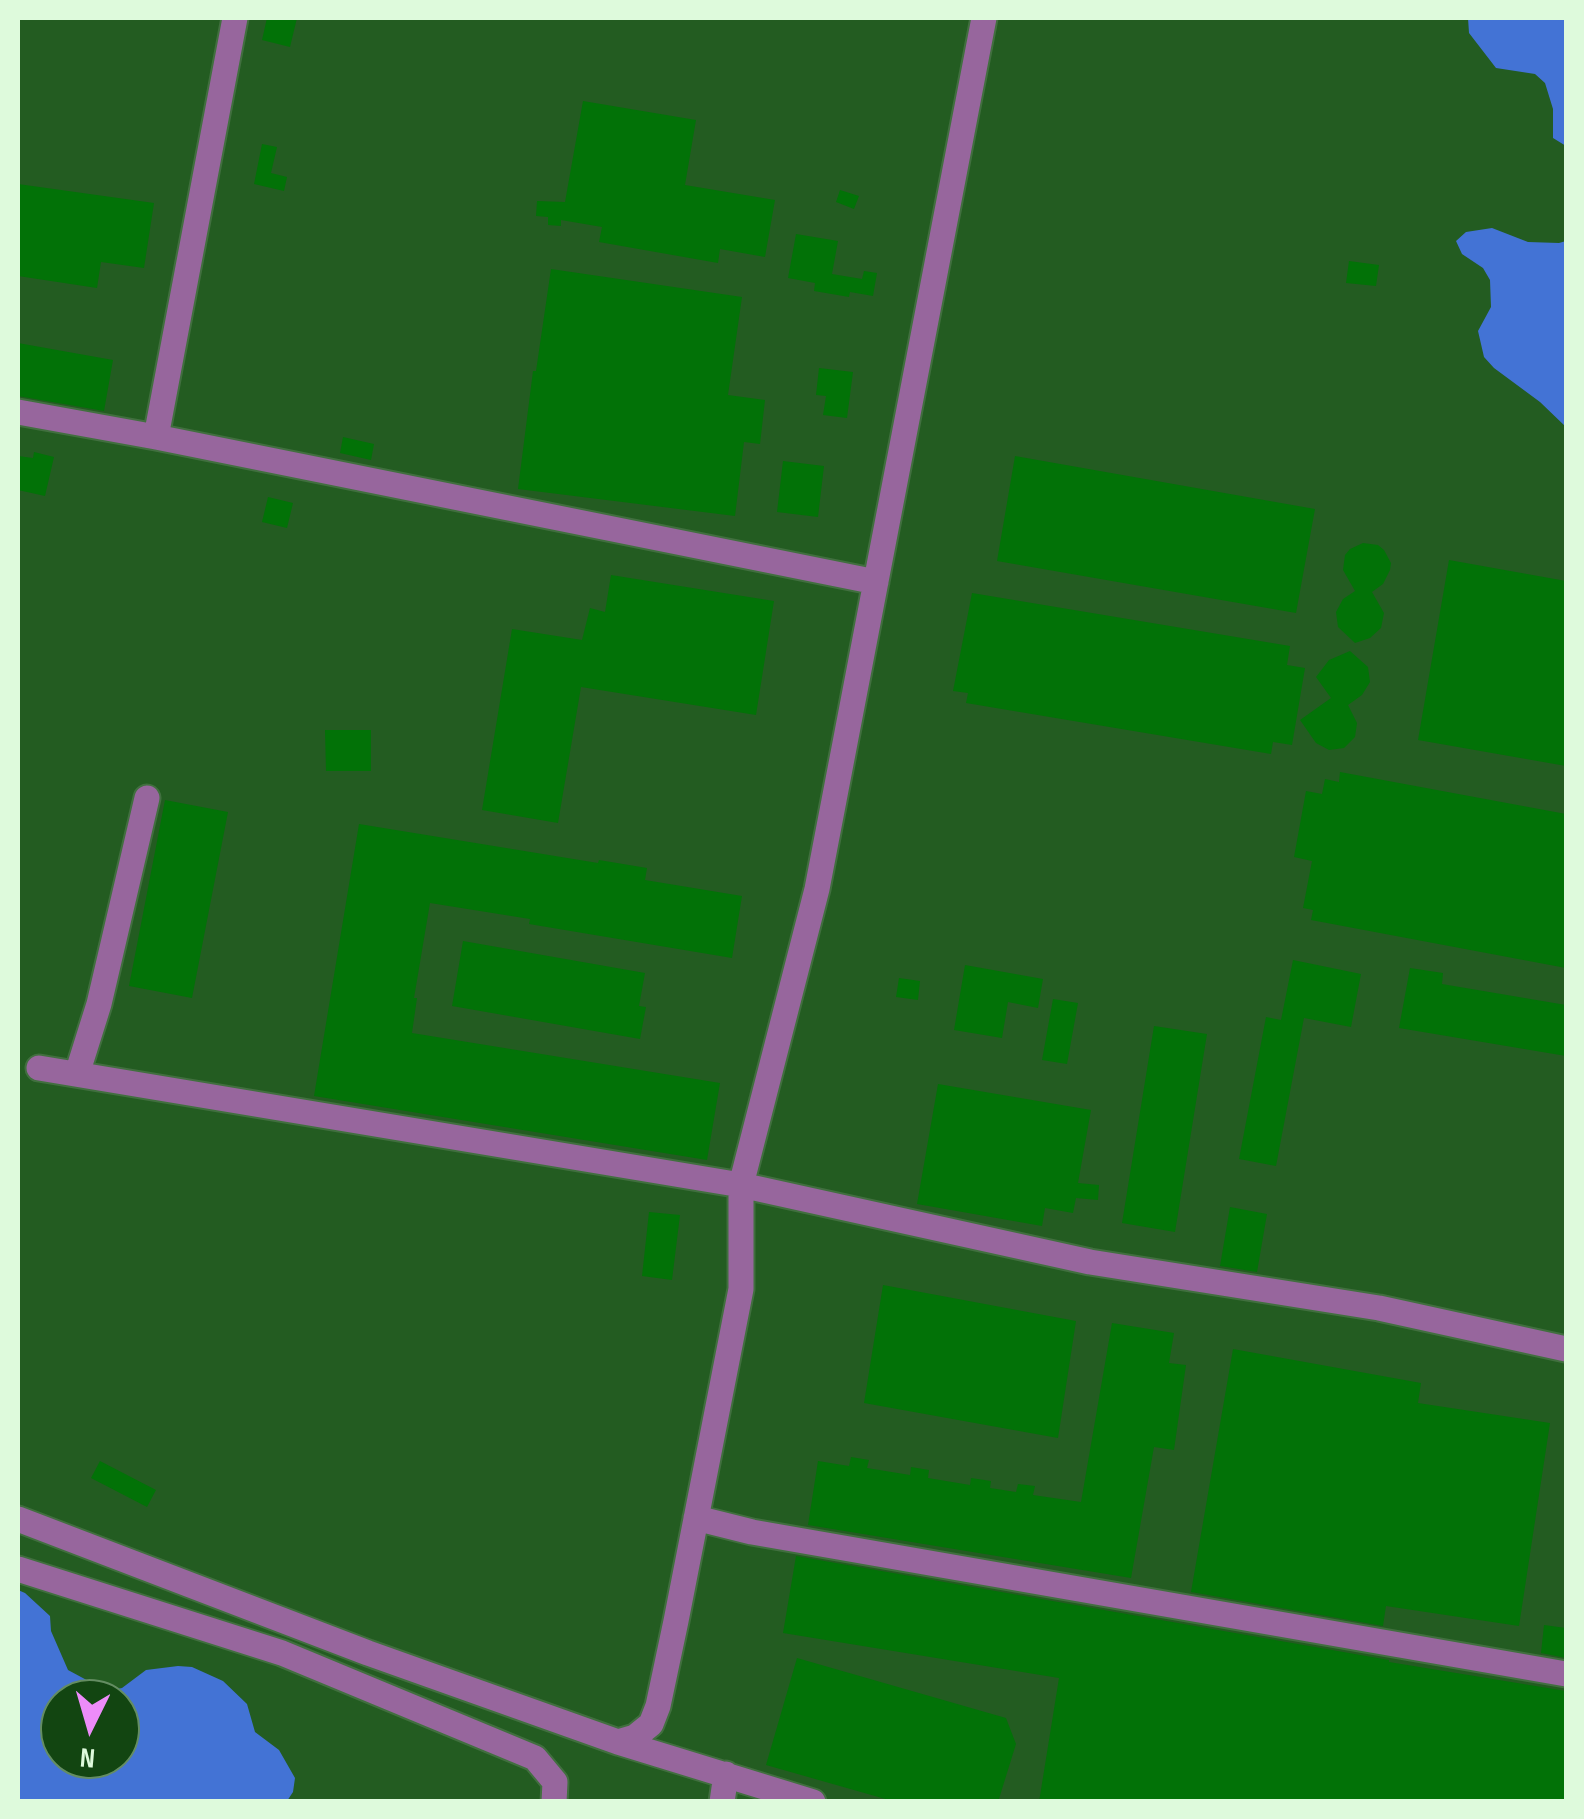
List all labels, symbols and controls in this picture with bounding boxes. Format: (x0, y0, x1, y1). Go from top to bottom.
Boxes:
north arrow (40, 1679, 140, 1779)
text: N (79, 1740, 96, 1774)

